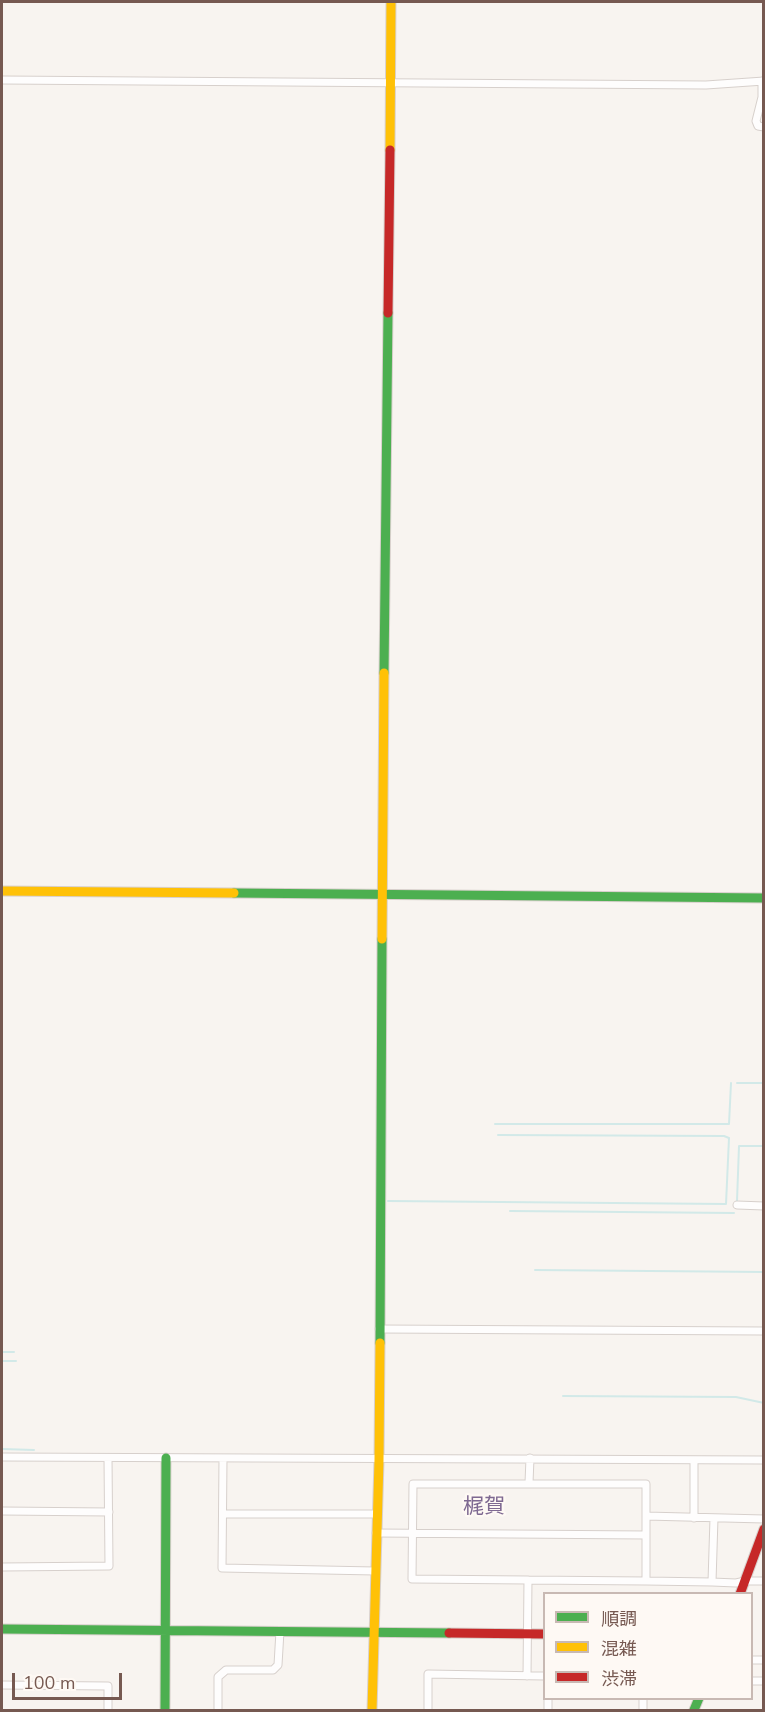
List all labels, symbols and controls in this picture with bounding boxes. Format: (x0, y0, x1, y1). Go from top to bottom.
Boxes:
district label: 梶賀 (463, 1495, 505, 1521)
legend (543, 1592, 753, 1700)
text: 順調 (601, 1607, 637, 1631)
text: 混雑 (601, 1637, 637, 1661)
scale bar (15, 1661, 124, 1699)
text: 渋滞 (601, 1667, 637, 1691)
text: 100 m (23, 1671, 75, 1695)

